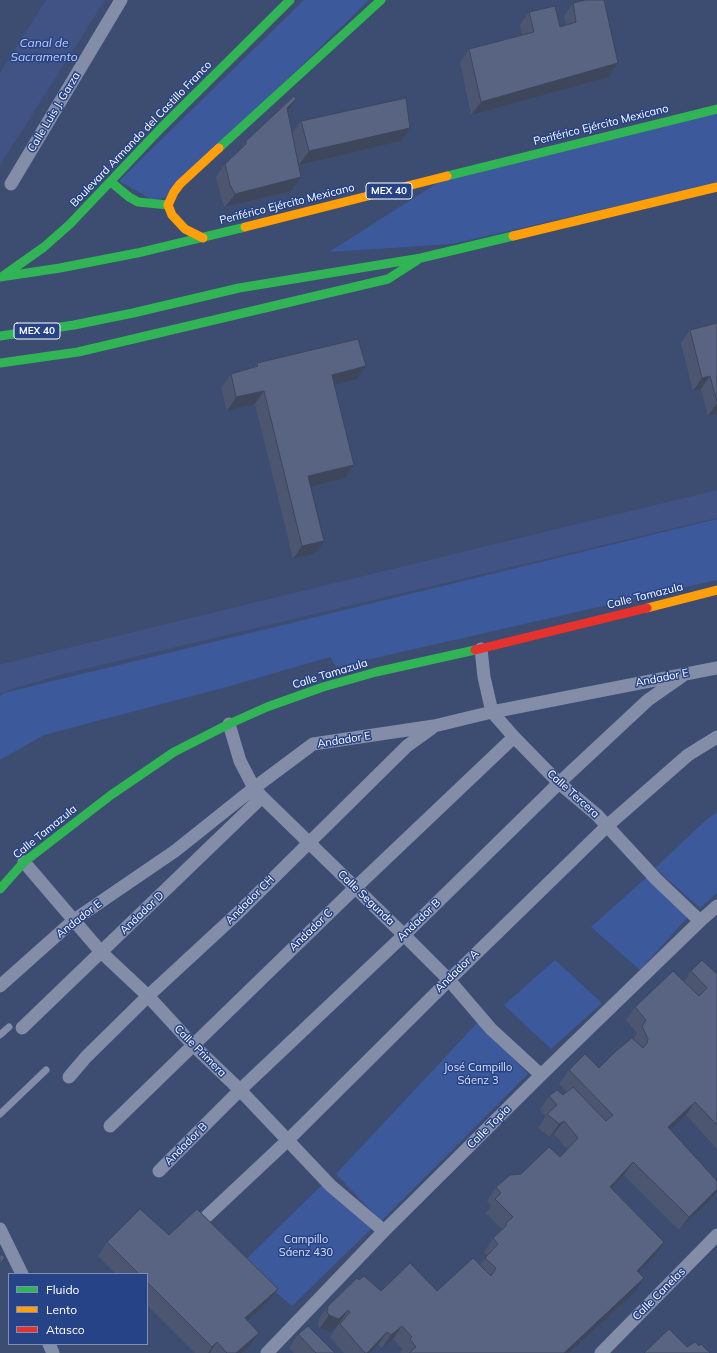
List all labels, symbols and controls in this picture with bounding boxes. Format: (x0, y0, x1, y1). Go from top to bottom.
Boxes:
water label: Canal de Sacramento (10, 36, 78, 64)
street label: Boulevard Armando del Castillo Franco (68, 58, 214, 210)
street label: Calle Luis J. Garza (25, 70, 83, 154)
street label: Periférico Ejército Mexicano (532, 102, 670, 148)
street label: Periférico Ejército Mexicano (218, 181, 356, 227)
road number: MEX 40 (366, 183, 412, 199)
road number: MEX 40 (14, 323, 60, 339)
street label: Calle Tamazula (606, 580, 684, 612)
street label: Calle Tamazula (291, 656, 369, 692)
street label: Andador E (634, 666, 690, 690)
street label: Andador E (316, 729, 372, 751)
street label: Calle Tercera (544, 767, 602, 821)
street label: Calle Tamazula (11, 802, 79, 862)
street label: Calle Segunda (335, 868, 397, 928)
street label: Andador CH (223, 873, 277, 927)
street label: Andador D (117, 889, 167, 937)
street label: Andador B (395, 896, 443, 944)
street label: Andador E (54, 897, 104, 941)
street label: Andador C (287, 906, 335, 954)
street label: Andador A (432, 947, 482, 995)
street label: Calle Primera (171, 1022, 229, 1080)
park label: José Campillo Sáenz 3 (444, 1061, 512, 1087)
street label: Calle Topia (465, 1103, 513, 1151)
street label: Andador B (162, 1120, 210, 1168)
park label: Campillo Sáenz 430 (279, 1233, 333, 1259)
street label: Calle Canelas (630, 1265, 688, 1323)
legend (8, 1273, 148, 1345)
text: Fluido (46, 1282, 79, 1297)
text: Lento (46, 1302, 77, 1317)
text: Atasco (46, 1322, 85, 1337)

